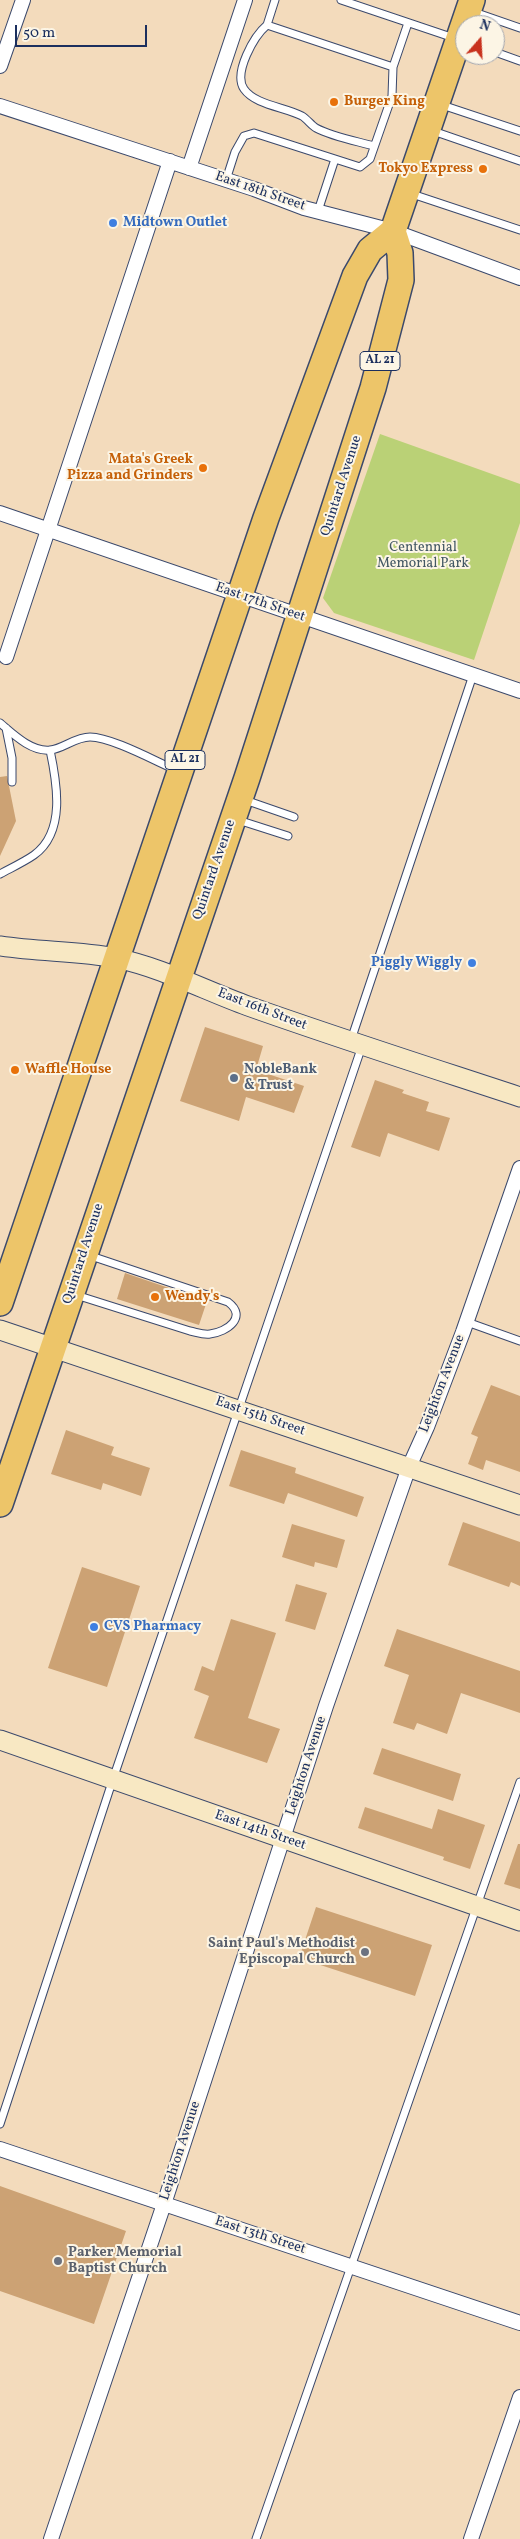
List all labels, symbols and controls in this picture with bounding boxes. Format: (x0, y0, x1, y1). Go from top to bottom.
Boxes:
scale bar (18, 15, 150, 47)
north arrow (455, 15, 505, 65)
text: N (477, 16, 493, 37)
text: 50 m (23, 23, 55, 44)
place label: Burger King (344, 94, 425, 110)
marker: Burger King (328, 96, 340, 108)
place label: Tokyo Express (378, 161, 473, 177)
marker: Tokyo Express (477, 163, 489, 175)
street label: East 18th Street (213, 169, 307, 215)
place label: Midtown Outlet (123, 215, 227, 231)
marker: Midtown Outlet (107, 217, 119, 229)
road number: AL 21 (360, 352, 400, 371)
street label: Quintard Avenue (318, 434, 366, 538)
place label: Mata's Greek Pizza and Grinders (67, 452, 193, 484)
marker: Mata's Greek Pizza and Grinders (197, 462, 209, 474)
park label: Centennial Memorial Park (377, 540, 469, 572)
street label: East 17th Street (213, 580, 307, 626)
road number: AL 21 (165, 750, 205, 770)
street label: Quintard Avenue (190, 818, 240, 922)
place label: Piggly Wiggly (371, 955, 462, 971)
marker: Piggly Wiggly (466, 957, 478, 969)
street label: East 16th Street (215, 985, 309, 1035)
place label: Waffle House (25, 1062, 112, 1078)
place label: NobleBank & Trust (244, 1062, 317, 1094)
marker: Waffle House (9, 1064, 21, 1076)
marker: NobleBank & Trust (228, 1072, 240, 1084)
street label: Quintard Avenue (60, 1202, 108, 1306)
place label: Wendy's (165, 1289, 220, 1305)
marker: Wendy's (149, 1291, 161, 1303)
street label: Leighton Avenue (417, 1333, 469, 1435)
street label: East 15th Street (213, 1394, 307, 1440)
place label: CVS Pharmacy (104, 1619, 201, 1635)
marker: CVS Pharmacy (88, 1621, 100, 1633)
street label: Leighton Avenue (283, 1714, 331, 1818)
street label: East 14th Street (212, 1807, 308, 1855)
place label: Saint Paul's Methodist Episcopal Church (208, 1936, 355, 1968)
marker: Saint Paul's Methodist Episcopal Church (359, 1946, 371, 1958)
street label: Leighton Avenue (157, 2099, 205, 2203)
street label: East 13th Street (212, 2213, 308, 2259)
place label: Parker Memorial Baptist Church (68, 2245, 182, 2278)
marker: Parker Memorial Baptist Church (52, 2255, 64, 2267)

